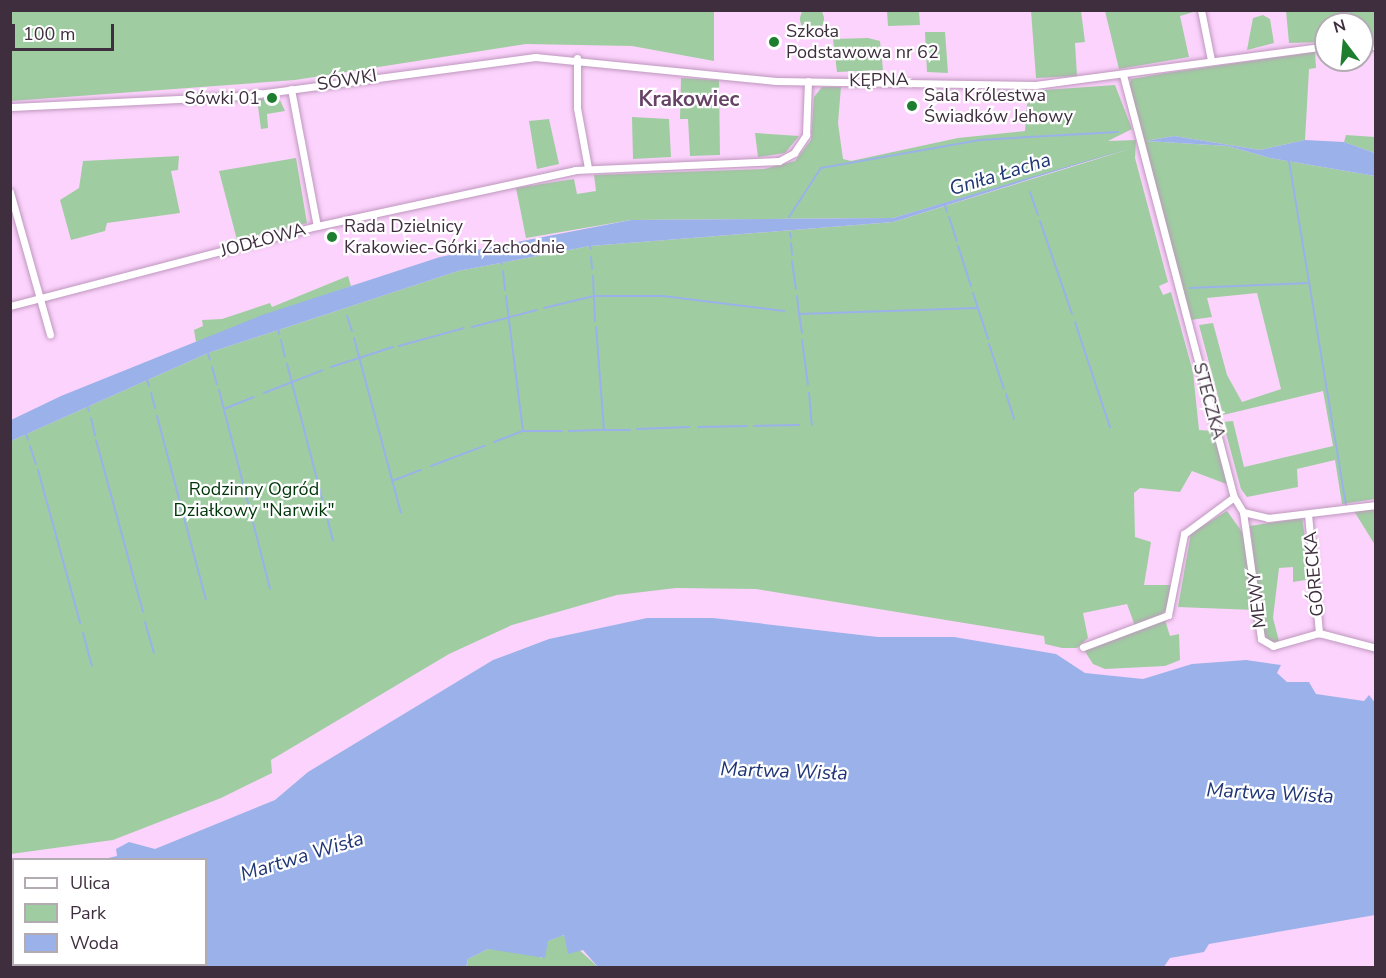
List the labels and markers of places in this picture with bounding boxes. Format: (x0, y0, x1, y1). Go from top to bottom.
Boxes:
place label: Szkoła Podstawowa nr 62 (786, 21, 939, 63)
marker: Szkoła Podstawowa nr 62 (767, 35, 781, 49)
place label: Sala Królestwa Świadków Jehowy (924, 85, 1073, 128)
place label: Sówki 01 (185, 87, 260, 109)
marker: Sówki 01 (265, 91, 279, 105)
marker: Sala Królestwa Świadków Jehowy (905, 99, 919, 113)
place label: Rada Dzielnicy Krakowiec-Górki Zachodnie (344, 216, 565, 258)
marker: Rada Dzielnicy Krakowiec-Górki Zachodnie (325, 230, 339, 244)

